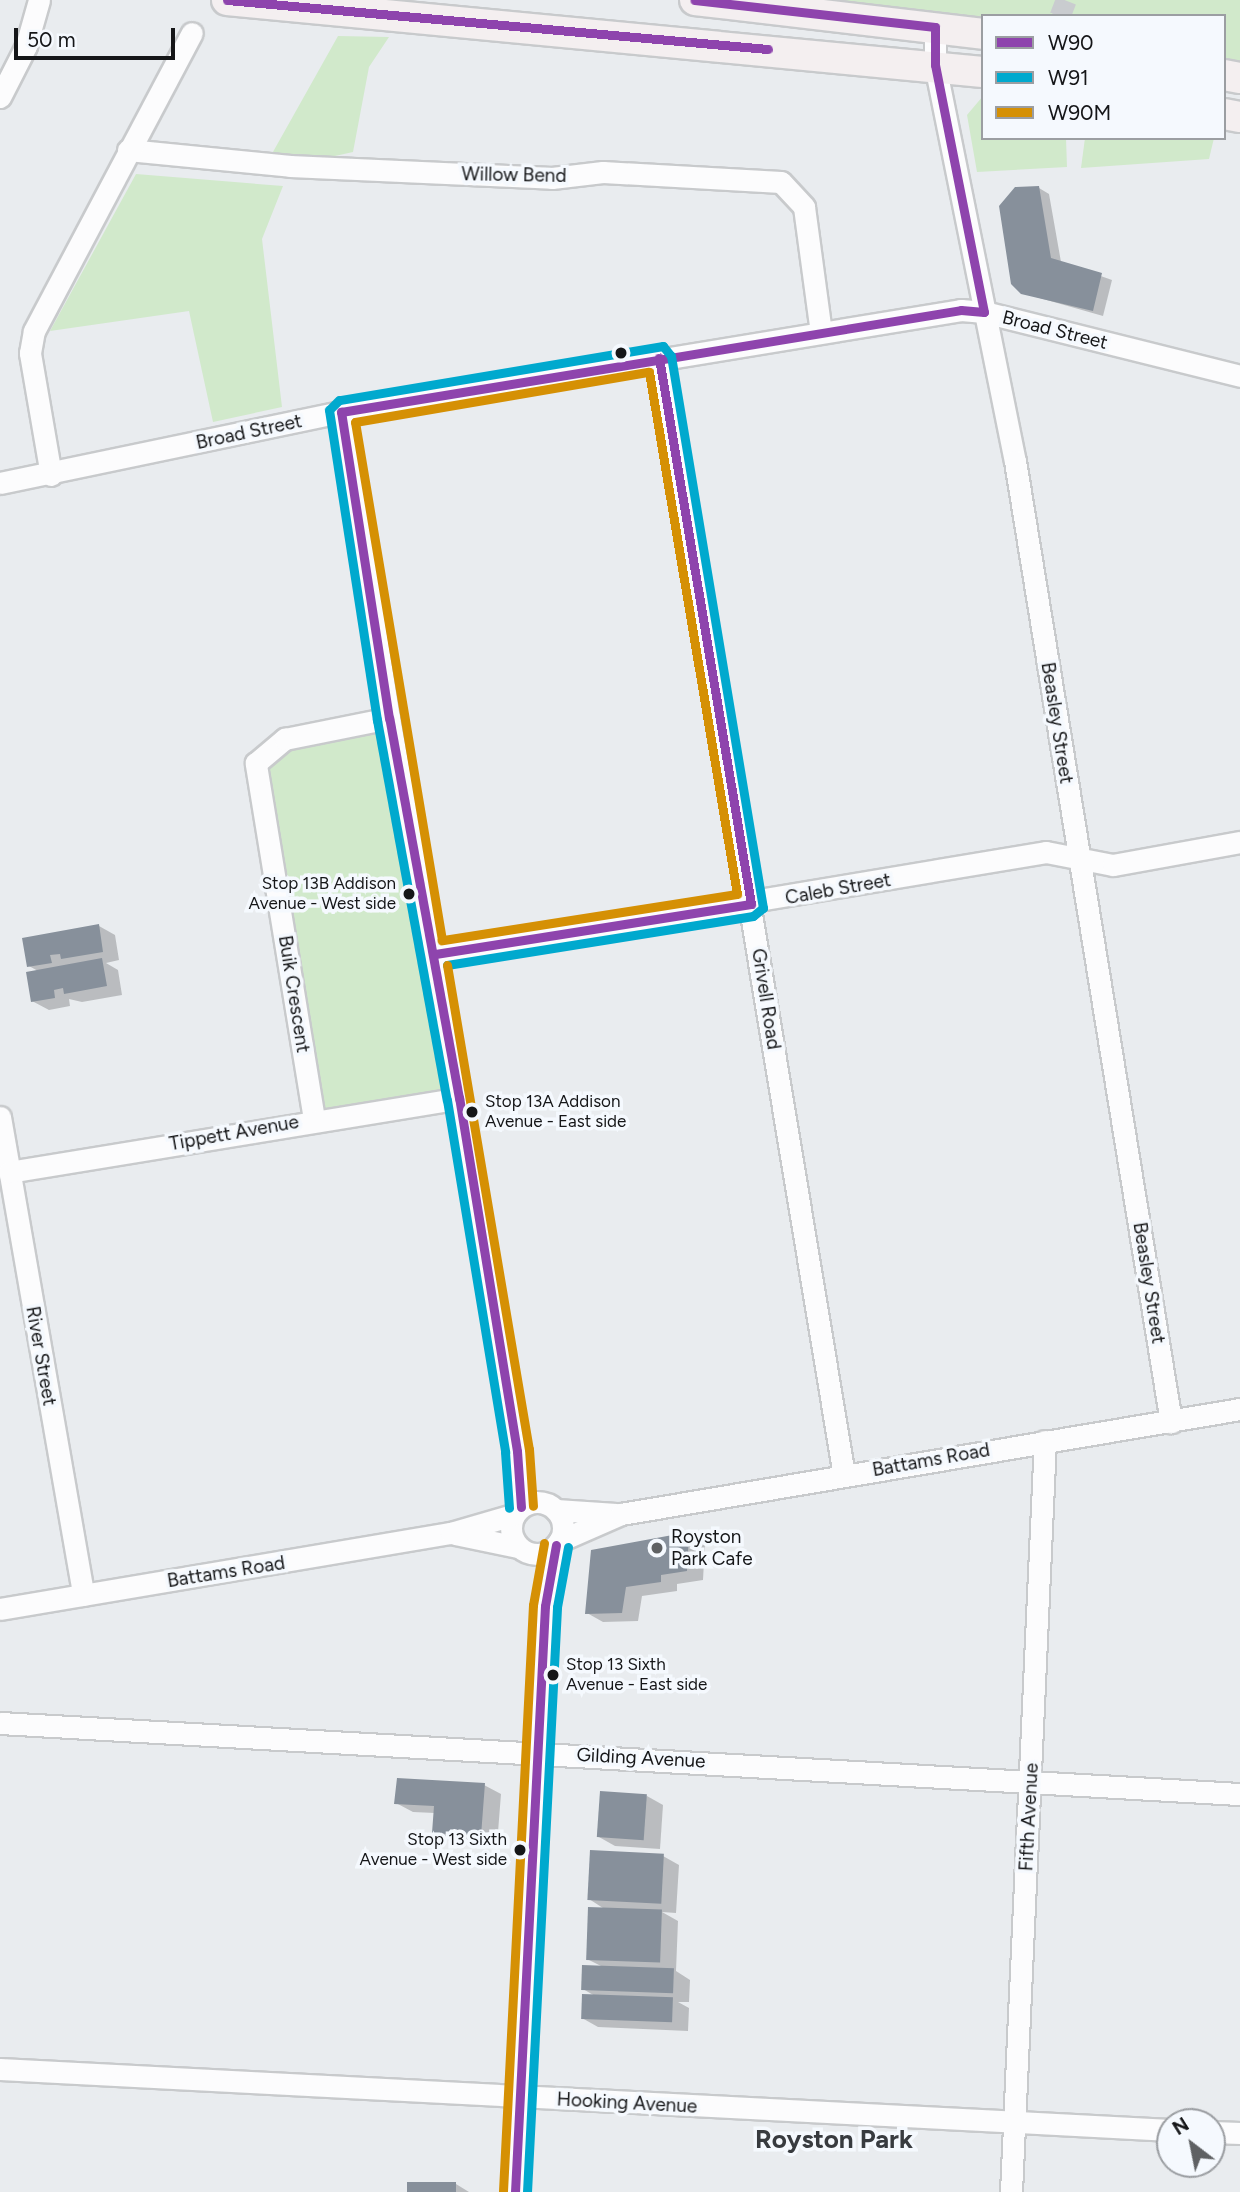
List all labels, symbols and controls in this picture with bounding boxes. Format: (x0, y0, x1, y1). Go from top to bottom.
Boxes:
scale bar (18, 14, 178, 58)
legend (981, 14, 1226, 140)
text: 50 m (27, 27, 76, 52)
text: W90 (1048, 30, 1094, 55)
text: W91 (1048, 65, 1089, 90)
text: W90M (1048, 100, 1111, 125)
street label: Willow Bend (461, 163, 567, 187)
street label: Broad Street (1000, 306, 1110, 354)
unlabelled marker (614, 346, 628, 360)
street label: Broad Street (194, 410, 304, 454)
street label: Beasley Street (1036, 661, 1078, 785)
street label: Caleb Street (783, 868, 893, 910)
place label: Stop 13B Addison Avenue - West side (248, 874, 396, 914)
marker: Stop 13B Addison Avenue - West side (402, 887, 416, 901)
street label: Buik Crescent (273, 934, 315, 1054)
street label: Grivell Road (747, 947, 785, 1051)
place label: Stop 13A Addison Avenue - East side (485, 1092, 626, 1132)
marker: Stop 13A Addison Avenue - East side (465, 1105, 479, 1119)
street label: Tippett Avenue (167, 1110, 301, 1156)
street label: Beasley Street (1128, 1221, 1170, 1345)
street label: River Street (21, 1304, 61, 1408)
street label: Battams Road (871, 1438, 991, 1482)
place label: Royston Park Cafe (671, 1526, 753, 1570)
marker: Royston Park Cafe (649, 1540, 665, 1556)
street label: Battams Road (166, 1551, 286, 1593)
place label: Stop 13 Sixth Avenue - East side (566, 1655, 707, 1695)
marker: Stop 13 Sixth Avenue - East side (546, 1668, 560, 1682)
street label: Gilding Avenue (576, 1743, 706, 1773)
street label: Fifth Avenue (1015, 1762, 1043, 1872)
place label: Stop 13 Sixth Avenue - West side (359, 1830, 507, 1870)
marker: Stop 13 Sixth Avenue - West side (513, 1843, 527, 1857)
street label: Hooking Avenue (556, 2088, 698, 2118)
north arrow (1156, 2108, 1226, 2178)
text: N (1168, 2113, 1193, 2140)
district label: Royston Park (755, 2124, 913, 2156)

